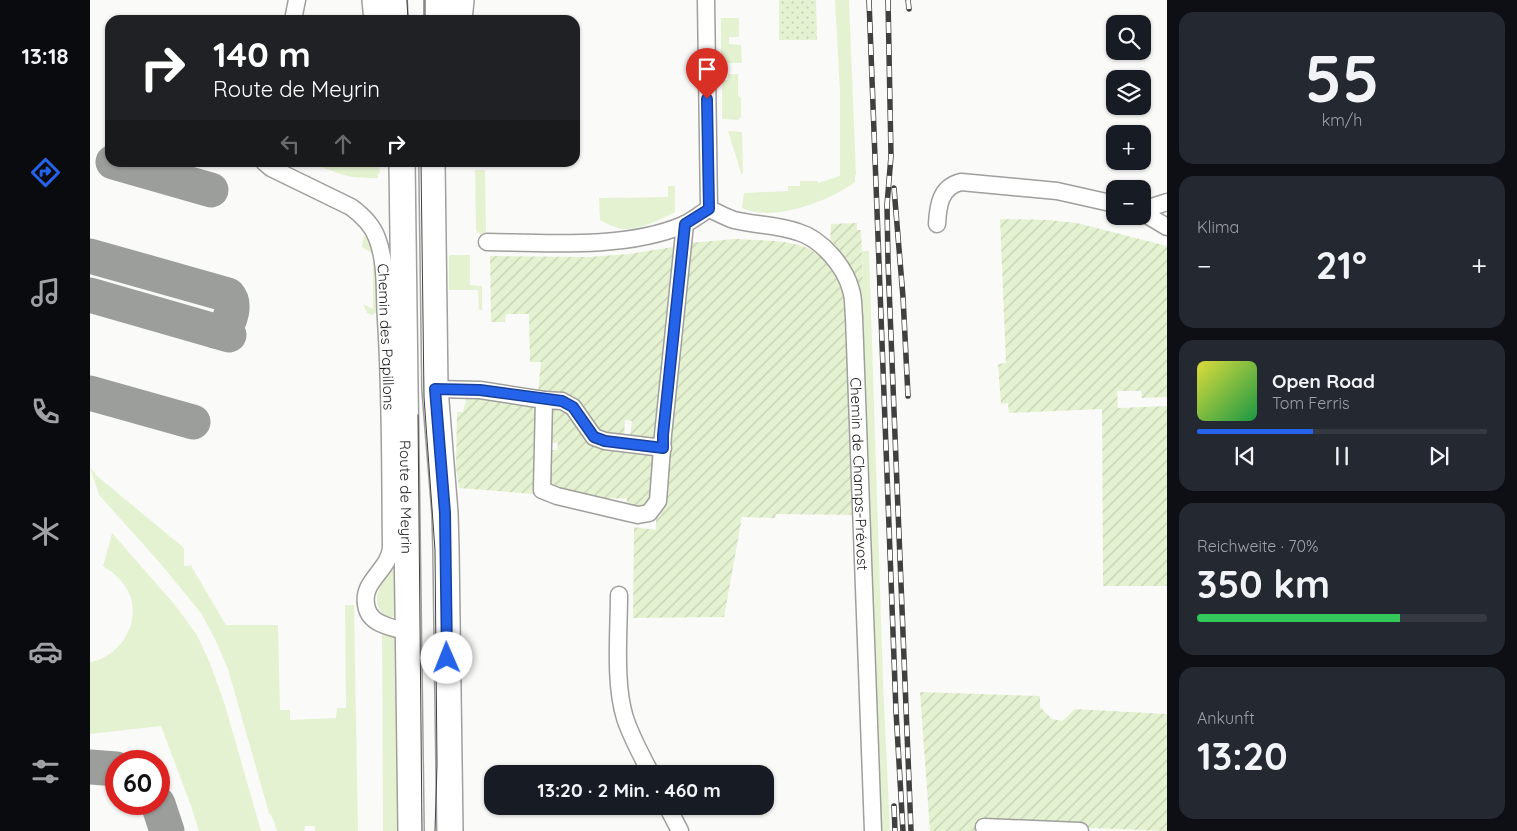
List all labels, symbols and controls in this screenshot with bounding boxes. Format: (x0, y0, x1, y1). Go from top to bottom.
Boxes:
map controls (1106, 15, 1151, 225)
button: search (1106, 15, 1151, 60)
text: 140 m (213, 32, 311, 76)
icon: right (130, 35, 195, 100)
text: 55 (1305, 37, 1379, 118)
text: 13:18 (22, 42, 69, 70)
pin (686, 48, 728, 99)
icon: arrive (693, 55, 721, 83)
button: layers (1106, 70, 1151, 115)
text: Route de Meyrin (213, 75, 380, 103)
text: km/h (1322, 110, 1362, 130)
button: + (1106, 125, 1151, 170)
icon: left (276, 130, 304, 158)
icon: ahead (329, 130, 357, 158)
icon: right (382, 130, 410, 158)
icon: directions (28, 155, 63, 190)
button: − (1106, 180, 1151, 225)
text: Klima (1197, 217, 1239, 237)
text: 21° (1316, 241, 1367, 289)
text: − (1197, 248, 1212, 283)
text: + (1471, 248, 1487, 283)
street label: Chemin des Papillons (374, 262, 399, 410)
icon: music (28, 275, 63, 310)
text: Open Road (1272, 369, 1375, 393)
street label: Chemin de Champs-Prévost (847, 377, 873, 571)
text: Tom Ferris (1272, 393, 1349, 413)
icon: phone (28, 394, 63, 429)
street label: Route de Meyrin (396, 440, 417, 554)
icon: previous (1231, 442, 1259, 470)
icon: pause (1328, 442, 1356, 470)
icon: next (1425, 442, 1453, 470)
icon: climate (28, 514, 63, 549)
text: Reichweite · 70% (1197, 536, 1318, 556)
text: 350 km (1197, 560, 1330, 608)
position arrow (420, 631, 472, 683)
icon: car (28, 634, 63, 669)
text: Ankunft (1197, 708, 1255, 728)
text: 13:20 (1197, 732, 1288, 780)
speed limit sign: 60 (105, 750, 170, 815)
icon: filters (28, 754, 63, 789)
text: 13:20 · 2 Min. · 460 m (537, 778, 721, 802)

